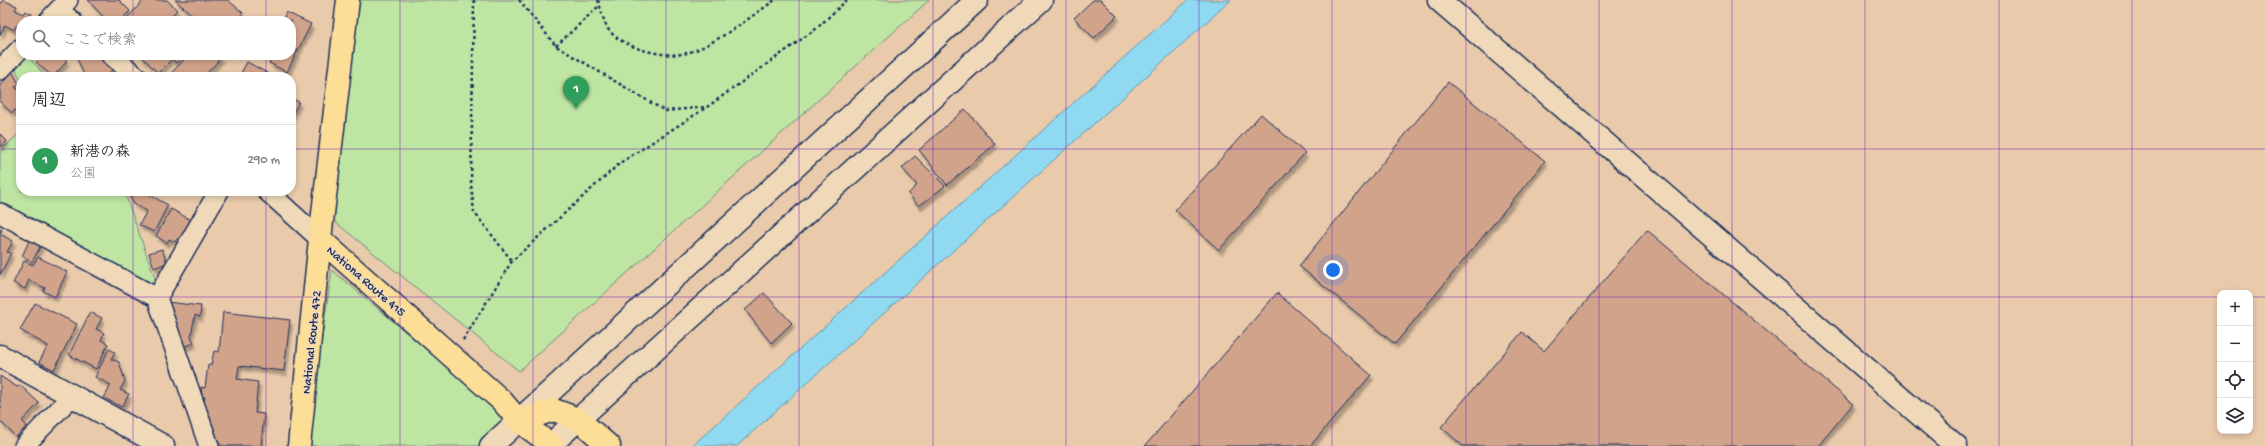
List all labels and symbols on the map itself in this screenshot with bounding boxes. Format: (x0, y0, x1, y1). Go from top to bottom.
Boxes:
pin: 1 (563, 76, 589, 109)
street label: Nationa Route 415 (323, 243, 408, 320)
your location (1323, 260, 1343, 280)
street label: National Route 472 (300, 289, 325, 395)

